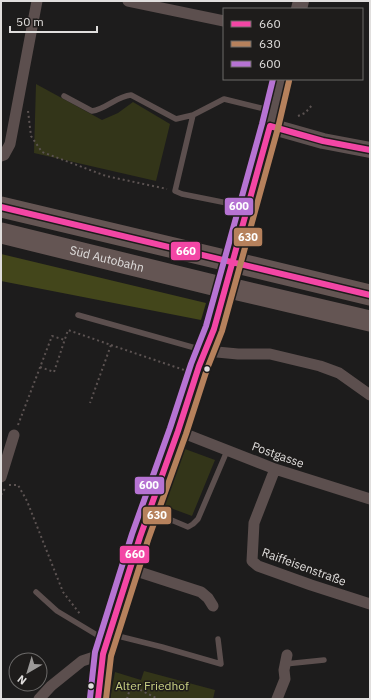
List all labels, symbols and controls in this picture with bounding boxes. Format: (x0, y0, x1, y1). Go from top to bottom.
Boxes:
scale bar (10, 8, 97, 34)
legend (223, 8, 363, 80)
text: 50 m (16, 14, 44, 29)
text: 660 (259, 16, 281, 31)
text: 630 (259, 36, 281, 51)
text: 600 (259, 56, 281, 71)
line badge: 600 (224, 197, 254, 216)
text: 600 (229, 199, 249, 213)
line badge: 630 (233, 227, 263, 247)
text: 630 (238, 230, 258, 244)
line badge: 660 (170, 241, 201, 261)
street label: Süd Autobahn (68, 242, 146, 275)
text: 660 (176, 244, 196, 258)
unlabelled marker (202, 364, 212, 374)
street label: Postgasse (250, 438, 307, 471)
line badge: 600 (134, 476, 165, 495)
text: 600 (139, 478, 159, 492)
line badge: 630 (142, 506, 172, 525)
text: 630 (147, 508, 167, 522)
street label: Raiffeisenstraße (260, 544, 349, 589)
line badge: 660 (119, 545, 150, 564)
text: 660 (125, 547, 145, 561)
north arrow (8, 652, 48, 692)
text: N (14, 672, 29, 688)
park label: Alter Friedhof (115, 678, 189, 693)
unlabelled marker (86, 681, 96, 691)

